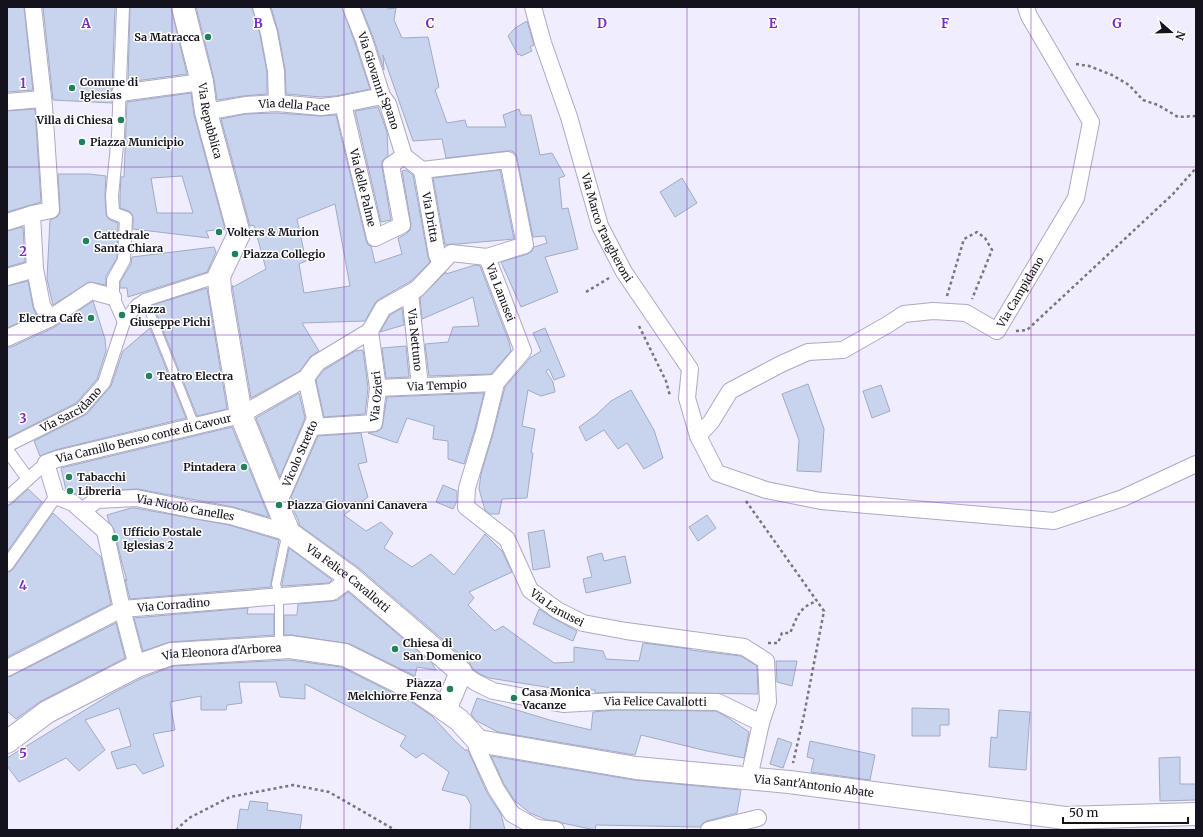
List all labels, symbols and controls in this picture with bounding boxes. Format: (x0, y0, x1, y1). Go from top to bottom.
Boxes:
north arrow (1151, 12, 1191, 52)
text: A (80, 15, 91, 32)
text: B (253, 15, 263, 32)
text: C (426, 15, 435, 32)
text: D (597, 15, 607, 32)
text: E (769, 15, 778, 32)
text: F (941, 15, 949, 32)
text: G (1112, 15, 1122, 32)
street label: Via Giovanni Spano (354, 29, 403, 132)
text: N (1172, 29, 1188, 42)
place label: Sa Matracca (134, 30, 200, 44)
marker: Sa Matracca (203, 32, 213, 42)
text: 1 (20, 75, 26, 92)
place label: Comune di Iglesias (80, 75, 138, 102)
street label: Via Repubblica (195, 81, 225, 160)
marker: Comune di Iglesias (67, 83, 77, 93)
street label: Via della Pace (257, 96, 331, 114)
place label: Villa di Chiesa (36, 113, 113, 127)
marker: Villa di Chiesa (116, 115, 126, 125)
place label: Piazza Municipio (90, 135, 184, 149)
marker: Piazza Municipio (77, 137, 87, 147)
street label: Via delle Palme (347, 146, 379, 228)
street label: Via Marco Tangheroni (578, 170, 636, 285)
street label: Via Dritta (419, 190, 442, 244)
place label: Volters & Murion (226, 225, 320, 239)
marker: Volters & Murion (214, 227, 224, 237)
place label: Cattedrale Santa Chiara (94, 228, 163, 255)
marker: Cattedrale Santa Chiara (81, 236, 91, 246)
text: 2 (19, 243, 27, 260)
place label: Piazza Collegio (243, 247, 326, 261)
marker: Piazza Collegio (230, 249, 240, 259)
street label: Via Campidano (993, 254, 1047, 331)
street label: Via Lanusei (483, 261, 518, 324)
place label: Piazza Giuseppe Pichi (130, 302, 211, 329)
street label: Via Nettuno (405, 307, 425, 372)
marker: Piazza Giuseppe Pichi (117, 310, 127, 320)
place label: Electra Cafè (19, 311, 83, 325)
marker: Electra Cafè (86, 313, 96, 323)
place label: Teatro Electra (157, 369, 233, 383)
street label: Via Ozieri (367, 370, 385, 423)
marker: Teatro Electra (144, 371, 154, 381)
street label: Via Tempio (406, 377, 468, 394)
street label: Via Sarcidano (37, 383, 105, 436)
text: 3 (19, 410, 27, 427)
street label: Via Camillo Benso conte di Cavour (54, 411, 233, 466)
street label: Vicolo Stretto (279, 418, 321, 490)
place label: Pintadera (183, 460, 236, 474)
marker: Pintadera (239, 462, 249, 472)
place label: Tabacchi (77, 470, 126, 484)
marker: Tabacchi (64, 472, 74, 482)
place label: Libreria (78, 484, 121, 498)
marker: Libreria (65, 486, 75, 496)
street label: Via Nicolò Canelles (134, 491, 236, 524)
place label: Piazza Giovanni Canavera (287, 498, 427, 512)
marker: Piazza Giovanni Canavera (274, 500, 284, 510)
place label: Ufficio Postale Iglesias 2 (123, 525, 202, 552)
marker: Ufficio Postale Iglesias 2 (110, 533, 120, 543)
street label: Via Felice Cavallotti (303, 540, 393, 615)
text: 4 (19, 577, 28, 594)
street label: Via Lanusei (527, 585, 587, 630)
street label: Via Corradino (136, 595, 211, 615)
place label: Chiesa di San Domenico (403, 636, 482, 663)
street label: Via Eleonora d'Arborea (159, 641, 282, 664)
marker: Chiesa di San Domenico (390, 644, 400, 654)
place label: Piazza Melchiorre Fenza (347, 676, 442, 703)
marker: Piazza Melchiorre Fenza (445, 684, 455, 694)
place label: Casa Monica Vacanze (521, 685, 591, 712)
marker: Casa Monica Vacanze (509, 693, 519, 703)
street label: Via Felice Cavallotti (603, 694, 707, 709)
text: 5 (19, 745, 27, 762)
street label: Via Sant'Antonio Abate (753, 772, 875, 800)
scale bar (1063, 799, 1188, 825)
text: 50 m (1069, 805, 1098, 820)

